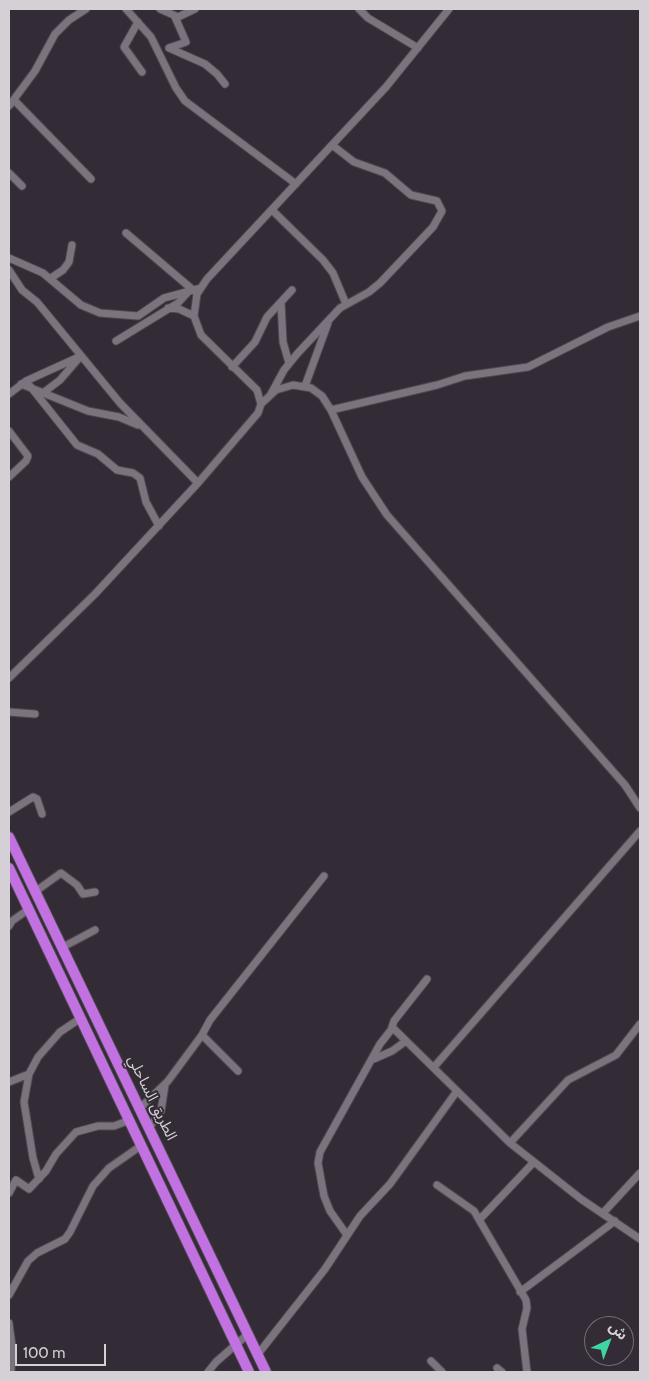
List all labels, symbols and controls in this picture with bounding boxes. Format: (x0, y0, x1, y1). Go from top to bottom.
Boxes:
street label: الطريق الساحلي (124, 1052, 180, 1144)
north arrow (584, 1316, 634, 1366)
text: ش (605, 1318, 632, 1344)
scale bar (18, 1334, 109, 1366)
text: 100 m (23, 1344, 65, 1362)

